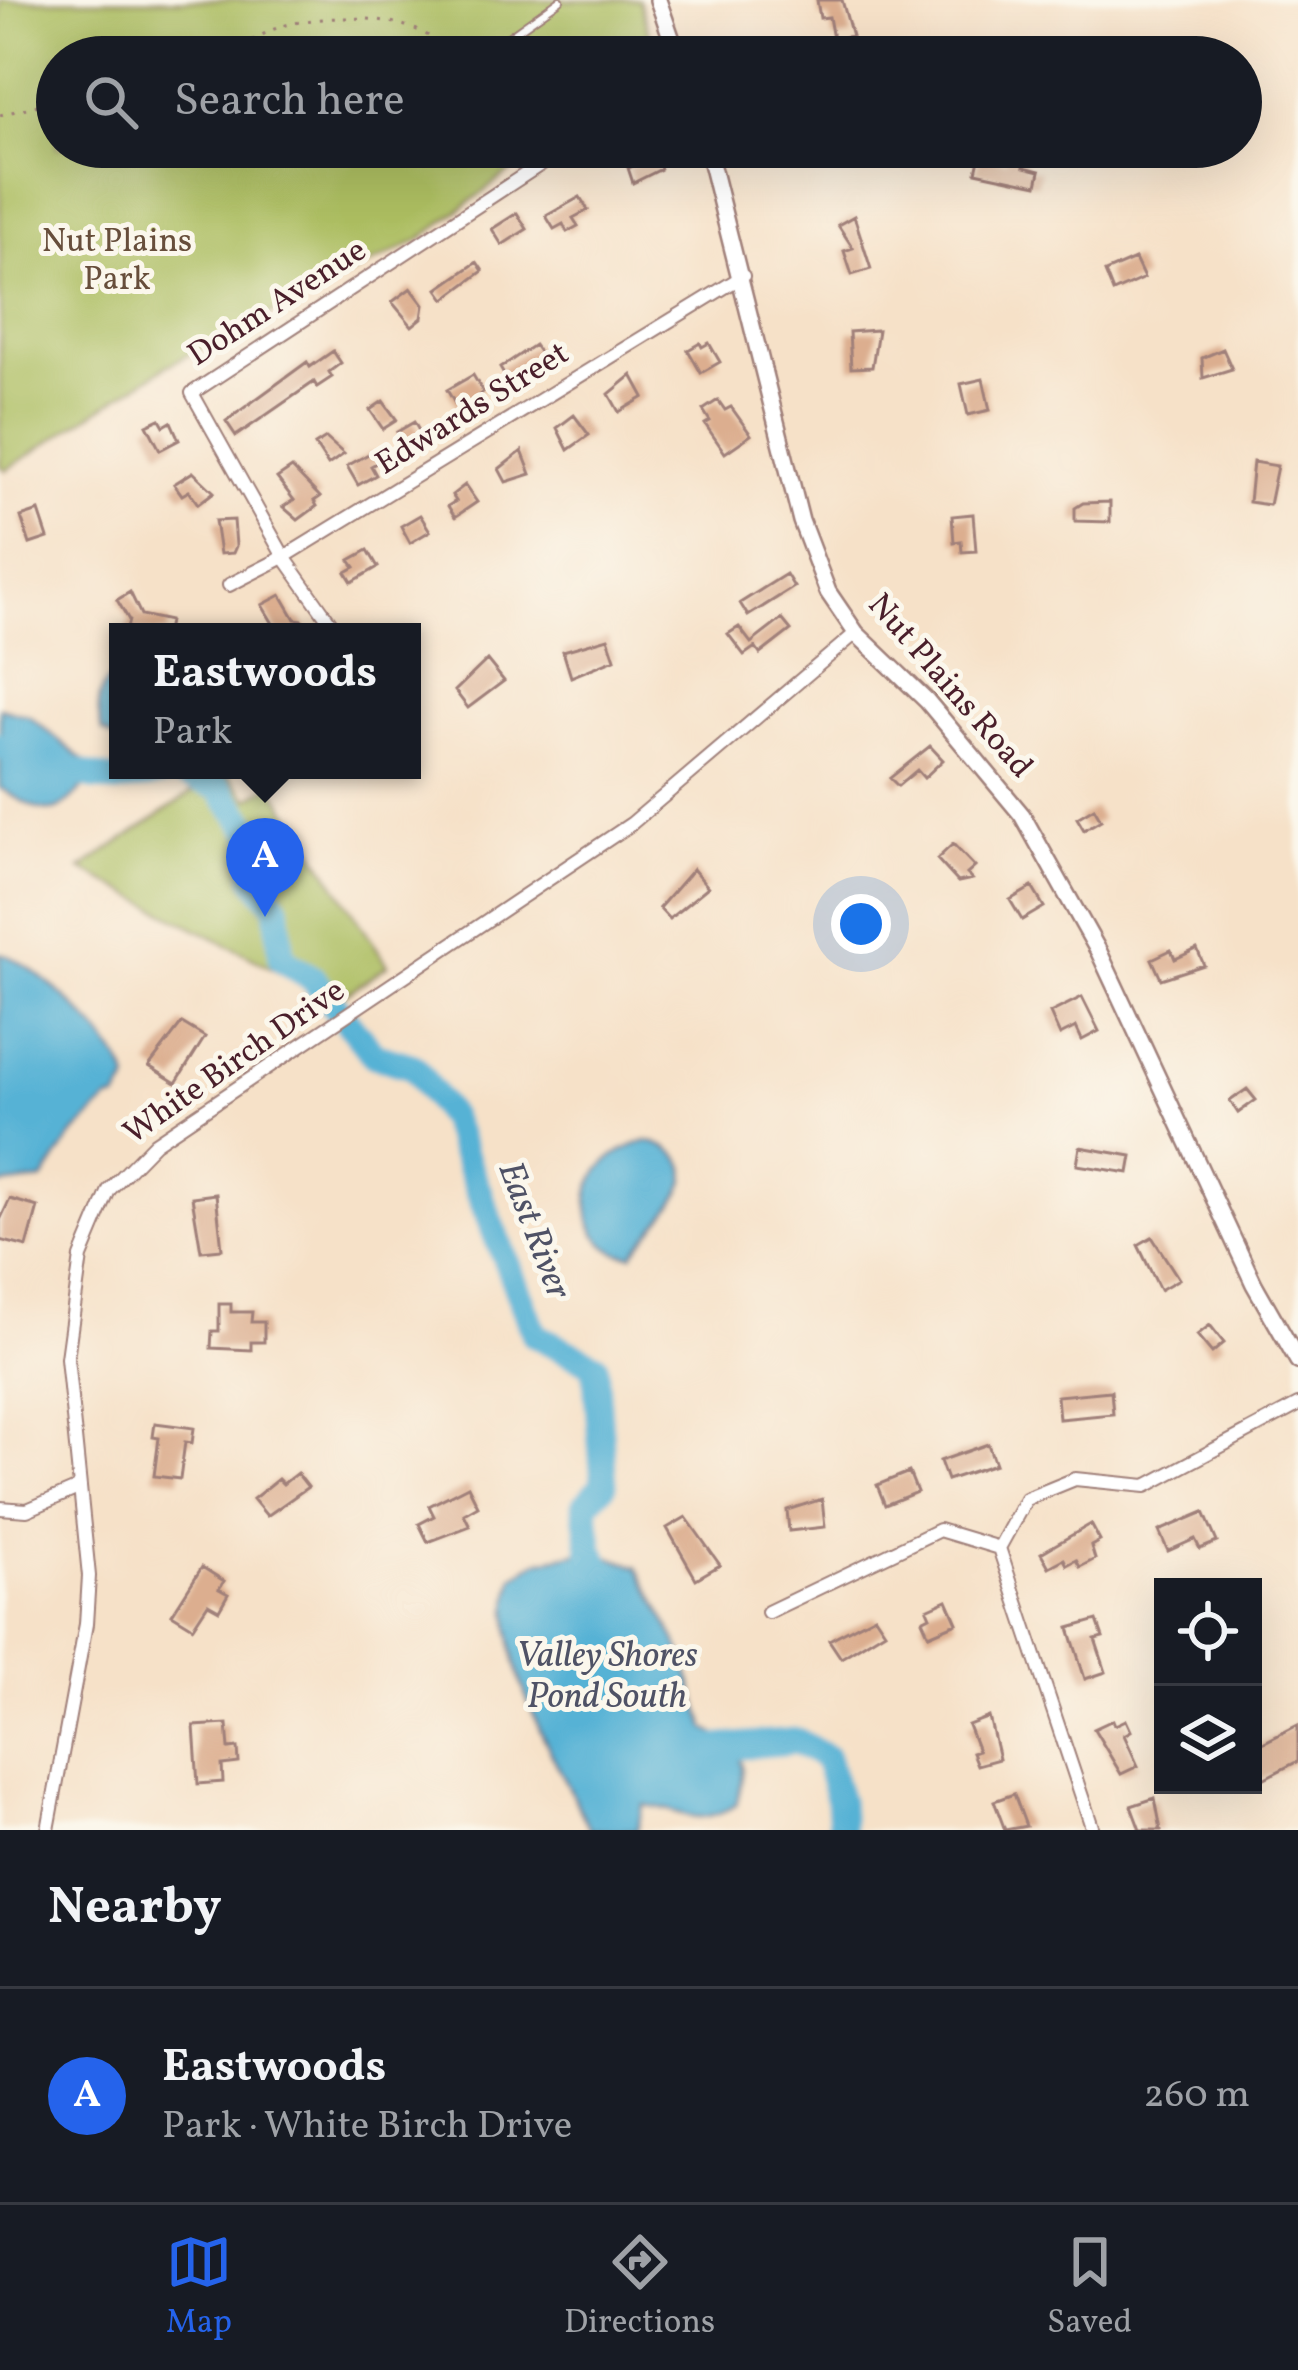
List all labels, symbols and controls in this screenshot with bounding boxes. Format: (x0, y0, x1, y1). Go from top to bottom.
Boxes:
search box (36, 36, 1262, 168)
icon: search (78, 69, 144, 135)
text: Search here (174, 71, 405, 134)
park label: Nut Plains Park (42, 220, 192, 304)
street label: Dohm Avenue (180, 229, 376, 379)
street label: Edwards Street (367, 332, 579, 488)
street label: Nut Plains Road (856, 584, 1042, 790)
popup (109, 623, 421, 779)
text: Eastwoods (153, 643, 377, 706)
text: Park (153, 706, 233, 760)
pin: A (226, 818, 304, 917)
your location (831, 894, 891, 954)
street label: White Birch Drive (115, 969, 355, 1157)
water label: East River (484, 1155, 582, 1308)
map controls (1154, 1578, 1262, 1794)
button: locate (1154, 1578, 1262, 1686)
water label: Valley Shores Pond South (516, 1632, 698, 1723)
button: layers (1154, 1686, 1262, 1794)
text: Nearby (48, 1873, 222, 1944)
text: Eastwoods (162, 2037, 386, 2100)
text: A (73, 2069, 101, 2123)
text: 260 m (1144, 2069, 1250, 2123)
text: Park · White Birch Drive (162, 2100, 572, 2154)
tab: Map (166, 2229, 232, 2347)
tab: Directions (564, 2229, 715, 2347)
tab: Saved (1047, 2229, 1132, 2347)

